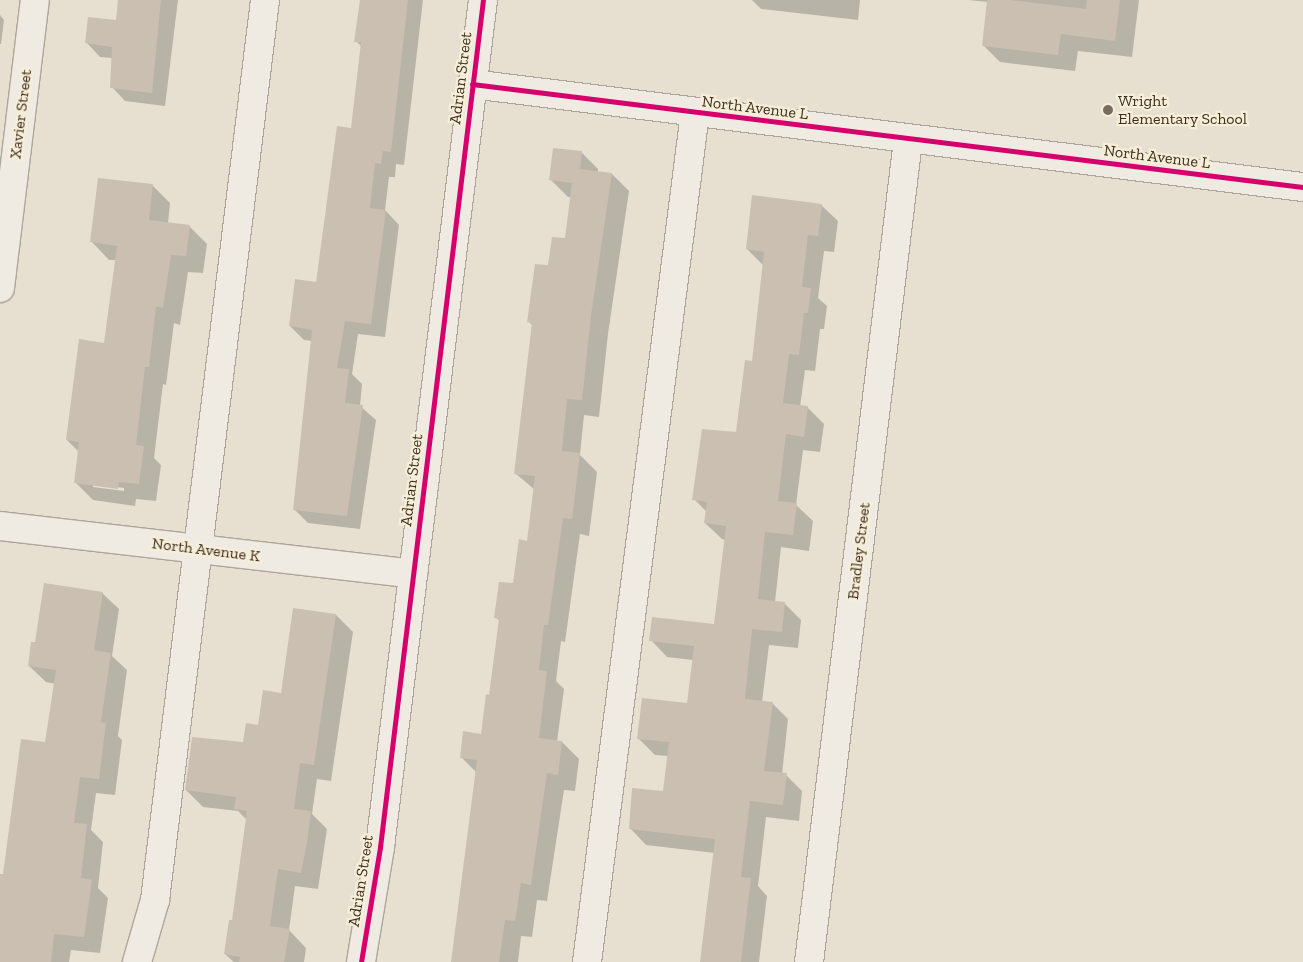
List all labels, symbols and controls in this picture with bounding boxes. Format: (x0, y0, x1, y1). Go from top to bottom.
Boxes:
street label: Adrian Street (446, 31, 476, 125)
street label: Xavier Street (6, 68, 36, 160)
place label: Wright Elementary School (1118, 91, 1247, 129)
street label: North Avenue L (700, 92, 810, 124)
marker: Wright Elementary School (1102, 104, 1114, 116)
street label: North Avenue L (1102, 141, 1212, 173)
street label: Adrian Street (397, 433, 427, 527)
street label: Bradley Street (843, 501, 875, 601)
street label: North Avenue K (150, 534, 262, 566)
street label: Adrian Street (344, 834, 378, 928)

